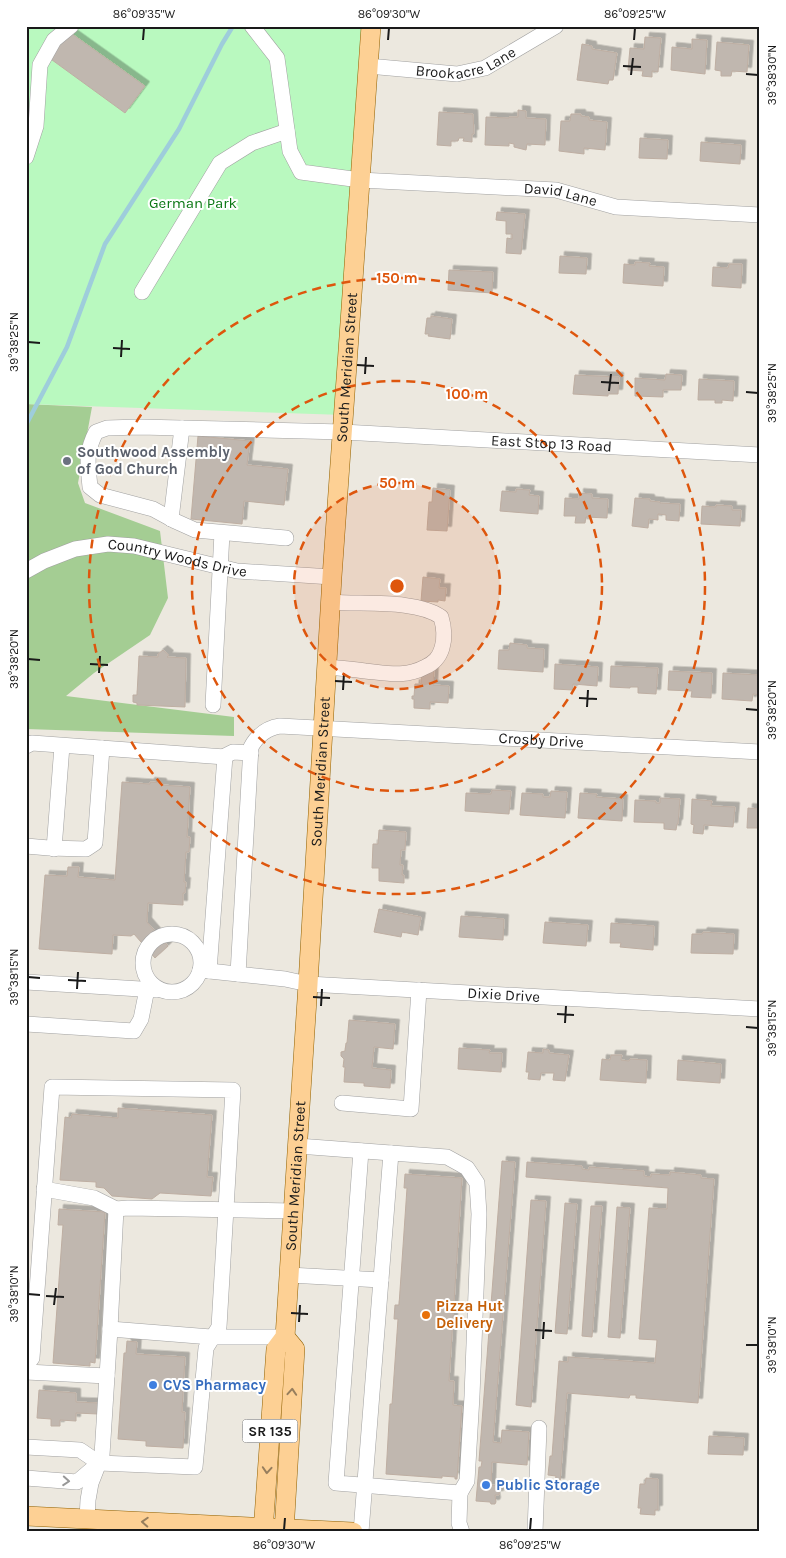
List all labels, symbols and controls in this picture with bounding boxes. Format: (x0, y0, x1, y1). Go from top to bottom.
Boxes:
text: 86°09'35"W (113, 7, 175, 21)
text: 86°09'30"W (358, 7, 421, 21)
text: 86°09'25"W (604, 7, 666, 21)
street label: Brookacre Lane (415, 43, 519, 83)
text: 39°38'30"N (765, 45, 779, 105)
street label: David Lane (523, 179, 599, 210)
park label: German Park (149, 194, 237, 212)
text: 150 m (376, 269, 418, 287)
street label: South Meridian Street (333, 291, 361, 443)
text: 39°38'25"N (7, 312, 21, 372)
text: 39°38'25"N (765, 363, 779, 423)
text: 100 m (446, 385, 488, 403)
street label: East Stop 13 Road (491, 431, 612, 456)
place label: Southwood Assembly of God Church (77, 443, 230, 478)
marker: Southwood Assembly of God Church (61, 455, 73, 467)
text: 50 m (379, 474, 415, 492)
street label: Country Woods Drive (107, 535, 247, 581)
centre of rings (388, 577, 406, 595)
text: 39°38'20"N (7, 629, 21, 689)
text: 39°38'20"N (765, 680, 779, 740)
street label: South Meridian Street (307, 696, 334, 847)
street label: Crosby Drive (498, 729, 584, 751)
text: 39°38'15"N (7, 949, 21, 1005)
street label: Dixie Drive (467, 984, 541, 1006)
text: 39°38'15"N (765, 1000, 779, 1056)
street label: South Meridian Street (282, 1100, 309, 1251)
text: 39°38'10"N (7, 1265, 21, 1323)
place label: Pizza Hut Delivery (436, 1297, 503, 1332)
marker: Pizza Hut Delivery (420, 1309, 432, 1321)
text: 39°38'10"N (765, 1316, 779, 1374)
place label: CVS Pharmacy (163, 1376, 267, 1394)
marker: CVS Pharmacy (147, 1379, 159, 1391)
one-way arrow (286, 1387, 297, 1395)
road number: SR 135 (242, 1420, 298, 1442)
one-way arrow (262, 1466, 273, 1474)
one-way arrow (62, 1476, 70, 1487)
place label: Public Storage (496, 1476, 600, 1494)
marker: Public Storage (480, 1479, 492, 1491)
one-way arrow (140, 1517, 148, 1528)
text: 86°09'30"W (253, 1538, 316, 1552)
text: 86°09'25"W (499, 1538, 561, 1552)

